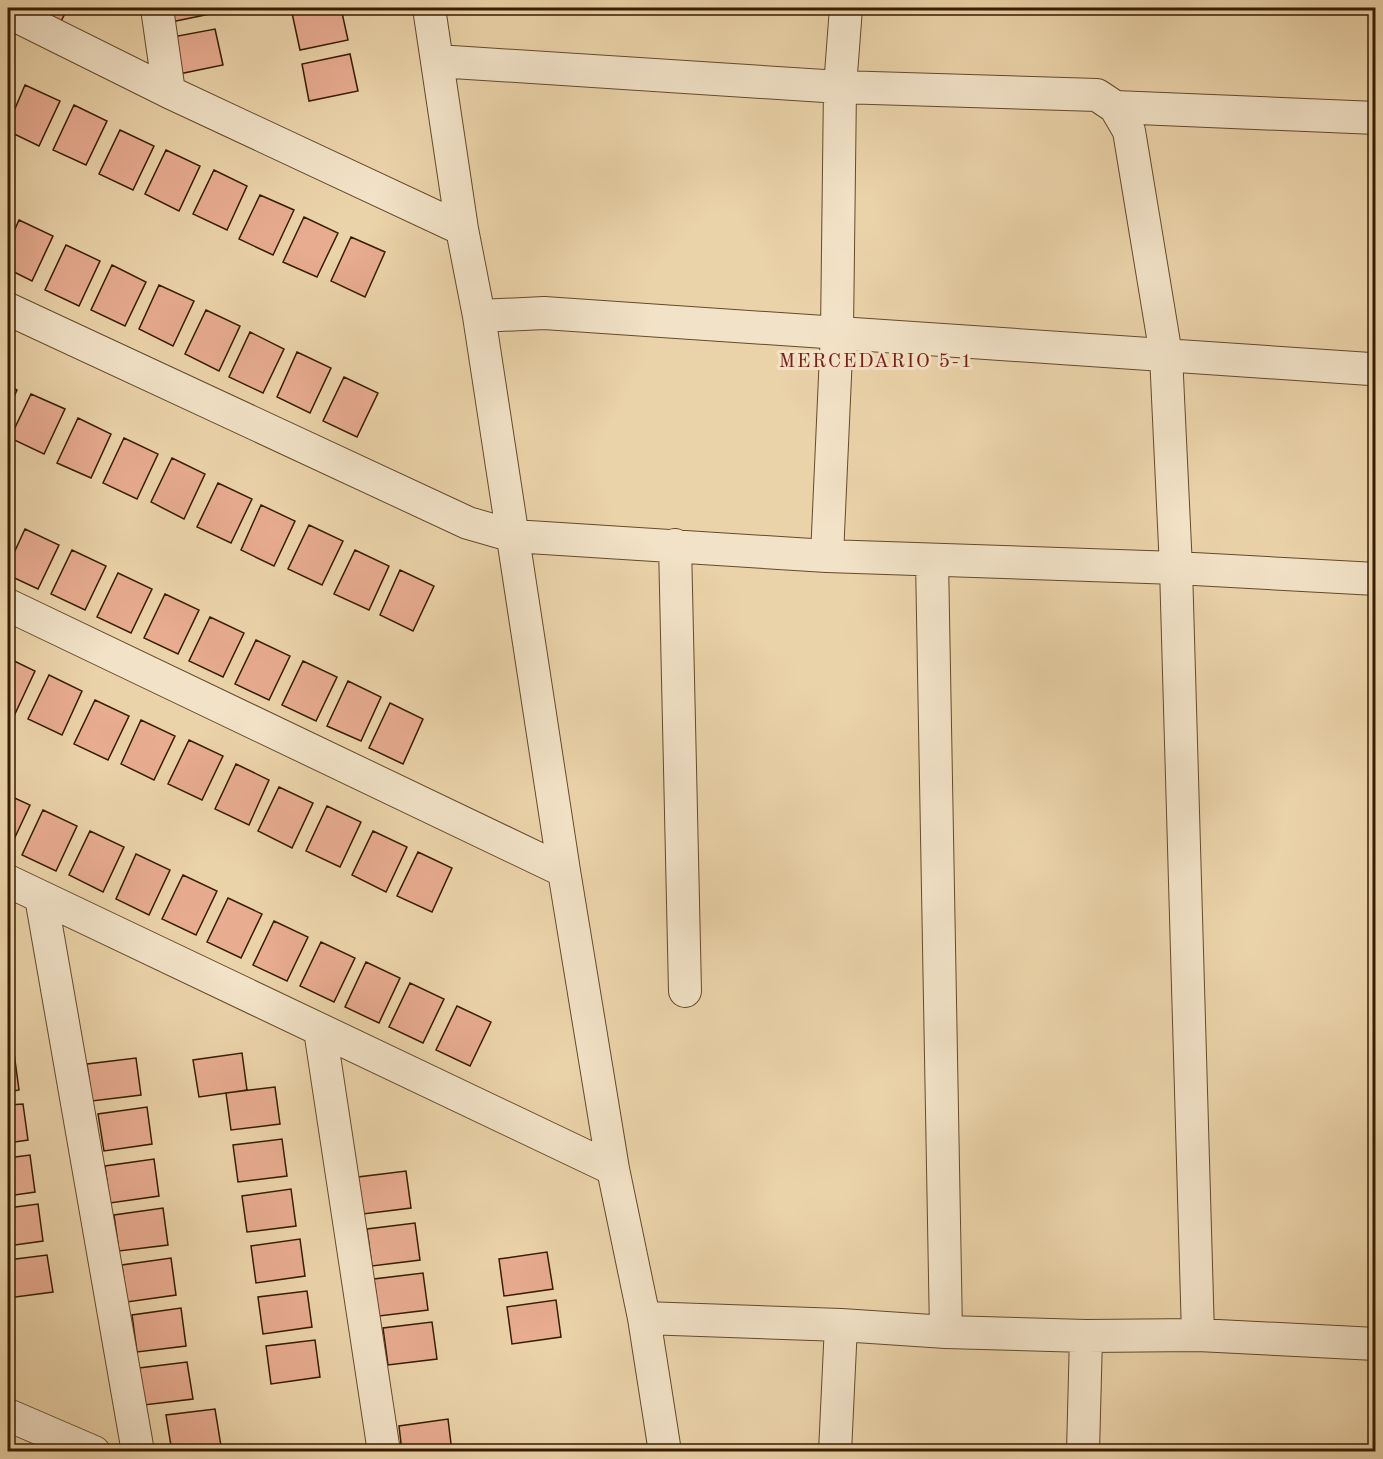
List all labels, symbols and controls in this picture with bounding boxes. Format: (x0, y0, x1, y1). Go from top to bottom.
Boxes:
district label: MERCEDARIO 5-1 (778, 352, 974, 372)

